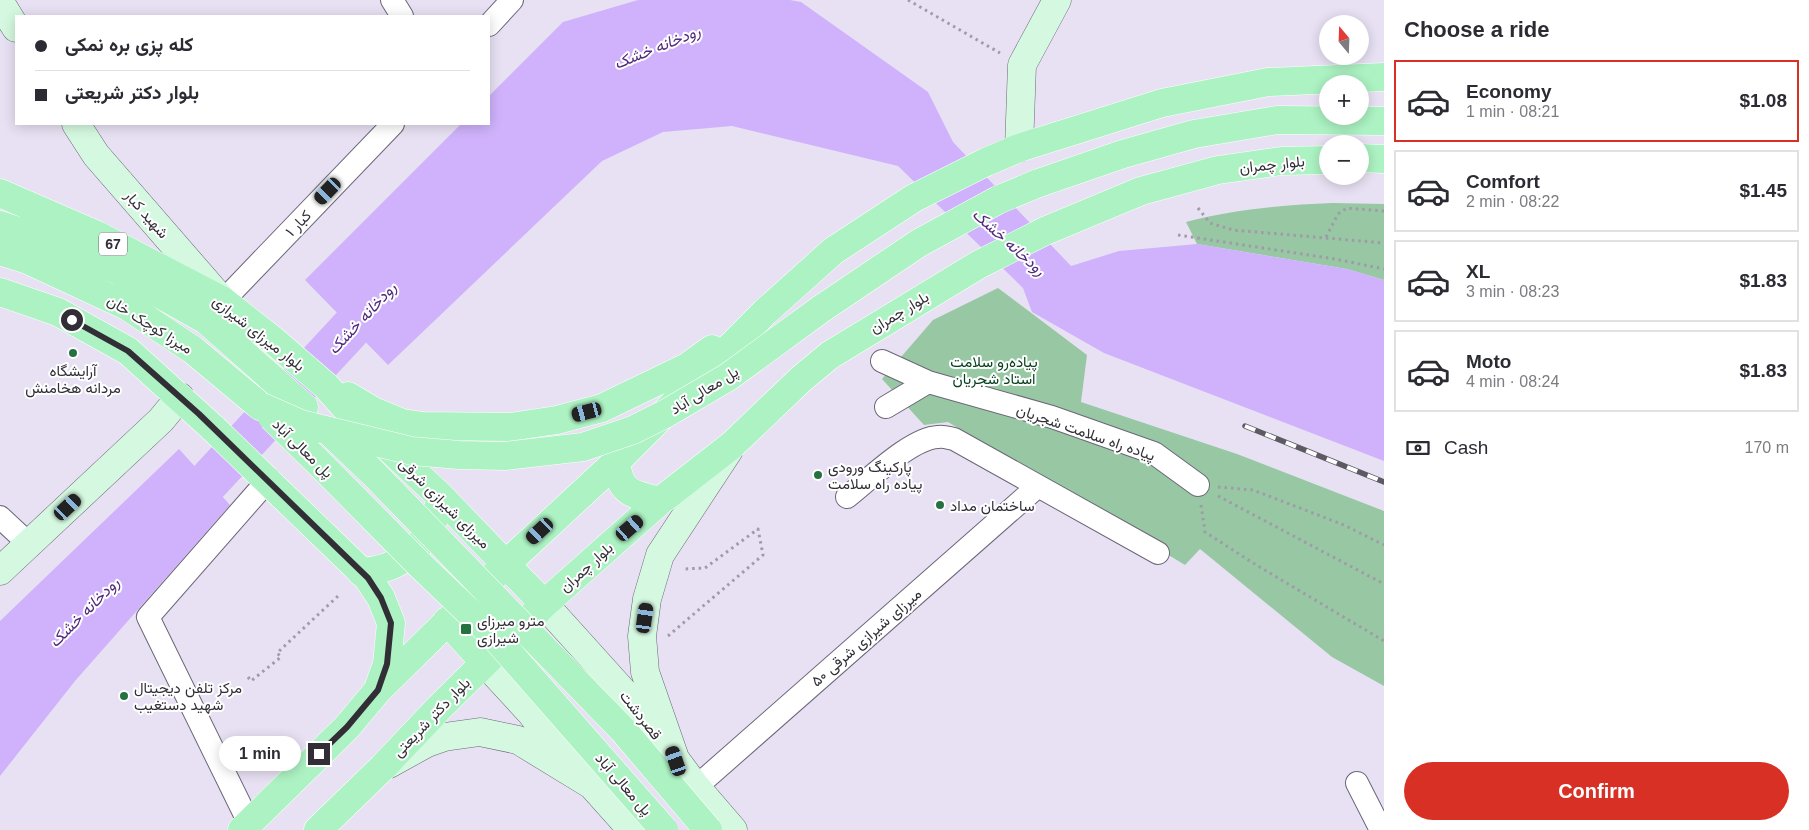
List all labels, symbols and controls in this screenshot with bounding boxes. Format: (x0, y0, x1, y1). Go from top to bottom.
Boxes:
north arrow (1319, 15, 1369, 65)
map controls (1319, 15, 1369, 185)
text: Choose a ride (1404, 17, 1549, 42)
water label: رودخانه خشک (611, 22, 704, 74)
text: کله پزی بره نمکی (65, 34, 193, 55)
button: + (1319, 75, 1369, 125)
icon: car (1406, 79, 1451, 124)
text: Economy (1466, 81, 1552, 102)
text: بلوار دکتر شریعتی (65, 82, 199, 103)
text: $1.08 (1739, 90, 1787, 111)
text: 1 min · 08:21 (1466, 103, 1559, 120)
button: − (1319, 135, 1369, 185)
street label: بلوار چمران (1238, 152, 1306, 178)
icon: car (1406, 169, 1451, 214)
text: Comfort (1466, 171, 1540, 192)
car (312, 175, 343, 207)
text: $1.45 (1739, 180, 1787, 201)
street label: شهید کبار (120, 186, 172, 242)
text: 2 min · 08:22 (1466, 193, 1559, 210)
water label: رودخانه خشک (968, 205, 1049, 281)
street label: ۱ کبار (282, 206, 315, 240)
road number: 67 (99, 232, 127, 255)
icon: car (1406, 259, 1451, 304)
text: XL (1466, 261, 1490, 282)
text: $1.83 (1739, 270, 1787, 291)
water label: رودخانه خشک (325, 278, 401, 359)
text: 3 min · 08:23 (1466, 283, 1559, 300)
street label: بلوار چمران (866, 288, 933, 338)
street label: میرزا کوچک خان (103, 291, 196, 359)
street label: بلوار میرزای شیرازی (208, 292, 308, 376)
route start (61, 309, 83, 331)
marker: آرایشگاه مردانه هخامنش (67, 347, 79, 359)
icon: car (1406, 349, 1451, 394)
text: Moto (1466, 351, 1511, 372)
park label: پیاده‌رو سلامت استاد شجریان (950, 353, 1038, 388)
text: $1.83 (1739, 360, 1787, 381)
place label: آرایشگاه مردانه هخامنش (25, 362, 121, 398)
street label: پل معالی آباد (667, 362, 742, 419)
text: 4 min · 08:24 (1466, 373, 1559, 390)
street label: پیاده راه سلامت شجریان (1014, 400, 1157, 466)
car (570, 401, 603, 423)
street label: پل معالی آباد (268, 415, 337, 482)
icon: cash (1404, 434, 1432, 462)
text: Cash (1444, 437, 1488, 458)
text: 170 m (1745, 439, 1789, 456)
street label: میرزای شیرازی شرقی (395, 454, 494, 553)
place label: پارکینگ ورودی پیاده راه سلامت (828, 458, 922, 494)
marker: پارکینگ ورودی پیاده راه سلامت (812, 469, 824, 481)
car (51, 491, 84, 523)
place label: ساختمان مداد (950, 497, 1035, 515)
marker: ساختمان مداد (934, 499, 946, 511)
car (613, 512, 646, 544)
car (523, 515, 556, 547)
street label: بلوار چمران (556, 539, 617, 597)
water label: رودخانه خشک (46, 573, 124, 652)
street label: ۵۰ میرزای شیرازی شرقی (807, 585, 926, 691)
car (635, 602, 654, 634)
place label: مترو میرزای شیرازی (477, 612, 544, 648)
marker: مترو میرزای شیرازی (459, 622, 473, 636)
street label: بلوار دکتر شریعتی (389, 674, 475, 762)
place label: مرکز تلفن دیجیتال شهید دستغیب (134, 679, 242, 714)
street label: قصردشت (616, 687, 665, 744)
marker: مرکز تلفن دیجیتال شهید دستغیب (118, 690, 130, 702)
callout: 1 min (219, 736, 302, 772)
route end (308, 743, 330, 765)
car (664, 744, 687, 778)
text: 1 min (239, 745, 281, 762)
street label: پل معالی آباد (591, 749, 656, 820)
button: Confirm (1404, 762, 1789, 820)

